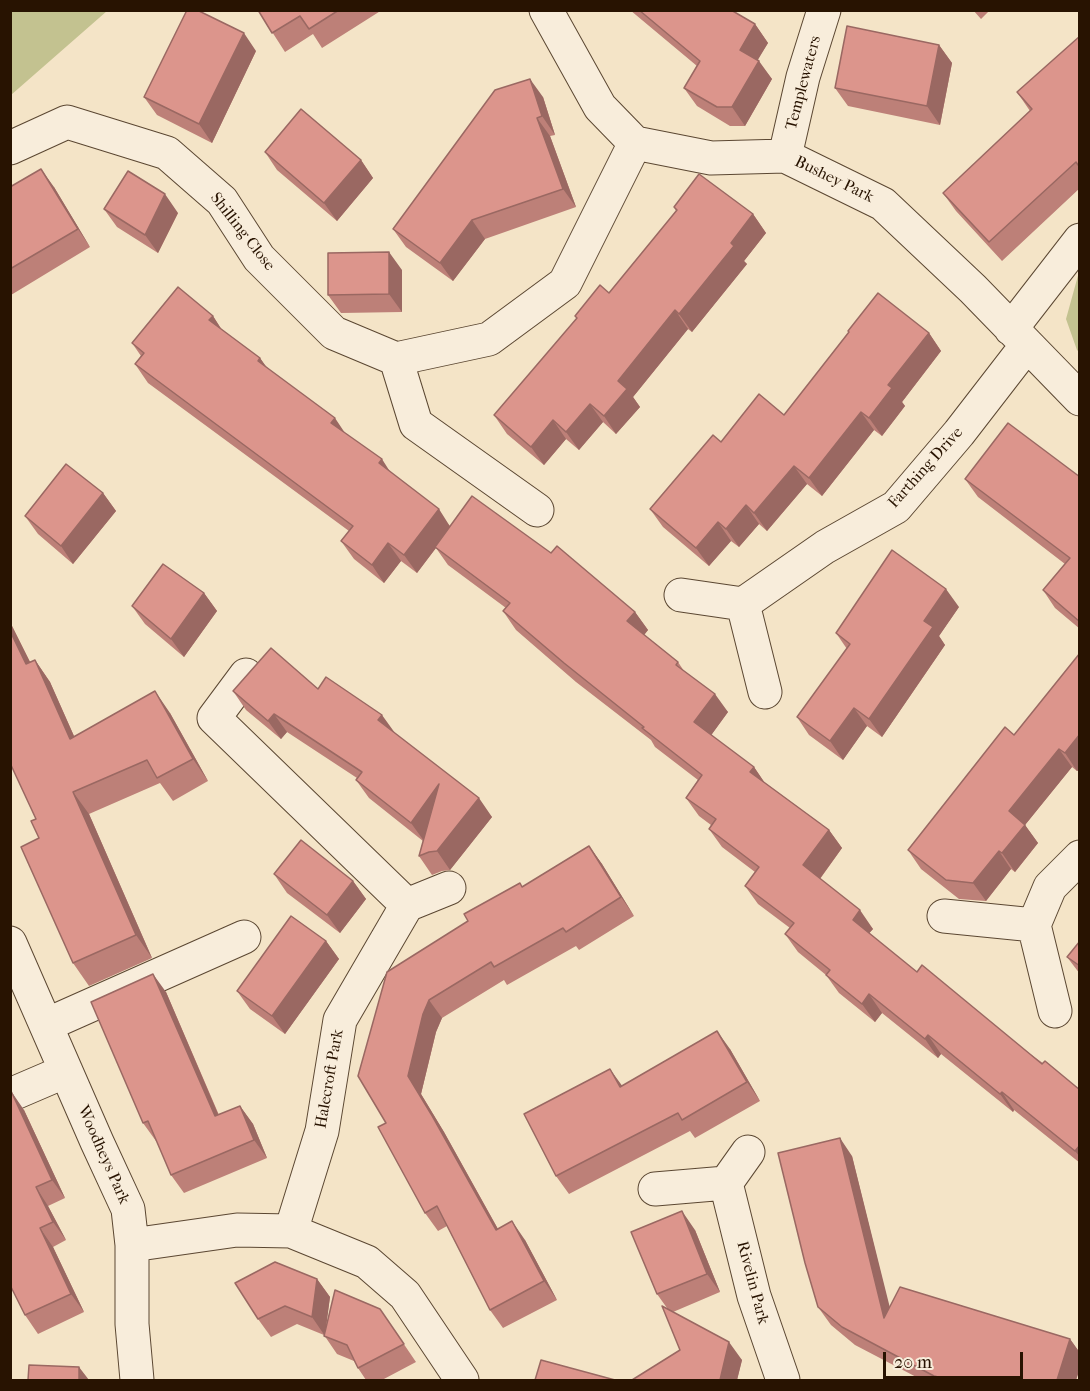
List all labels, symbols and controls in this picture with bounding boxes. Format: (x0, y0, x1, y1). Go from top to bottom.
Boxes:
street label: Templewaters (782, 34, 826, 132)
street label: Bushey Park (791, 153, 877, 207)
street label: Shilling Close (206, 189, 278, 275)
street label: Farthing Drive (885, 423, 967, 513)
street label: Halecroft Park (312, 1028, 348, 1130)
street label: Woodheys Park (73, 1103, 133, 1207)
street label: Rivelin Park (732, 1239, 772, 1327)
scale bar (886, 1340, 1026, 1378)
text: 20 m (894, 1352, 932, 1373)

